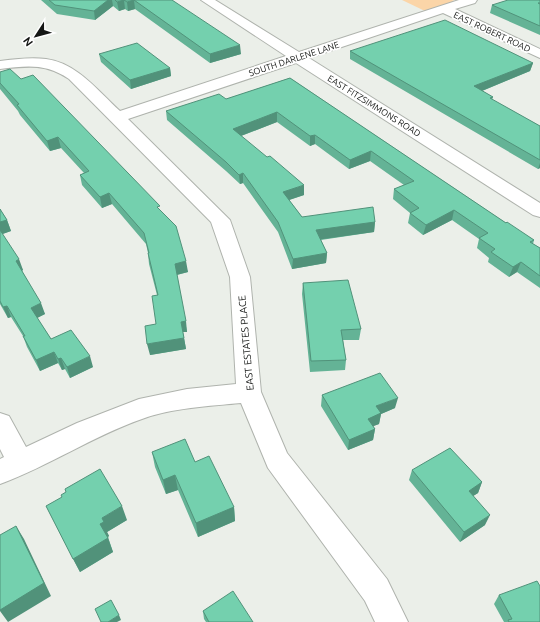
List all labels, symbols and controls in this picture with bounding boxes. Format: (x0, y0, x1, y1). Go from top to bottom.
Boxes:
street label: EAST ROBERT ROAD (452, 10, 532, 54)
north arrow (16, 16, 56, 56)
text: N (21, 35, 35, 49)
street label: SOUTH DARLENE LANE (248, 40, 340, 78)
street label: EAST FITZSIMMONS ROAD (326, 73, 422, 139)
street label: EAST ESTATES PLACE (236, 295, 256, 391)

